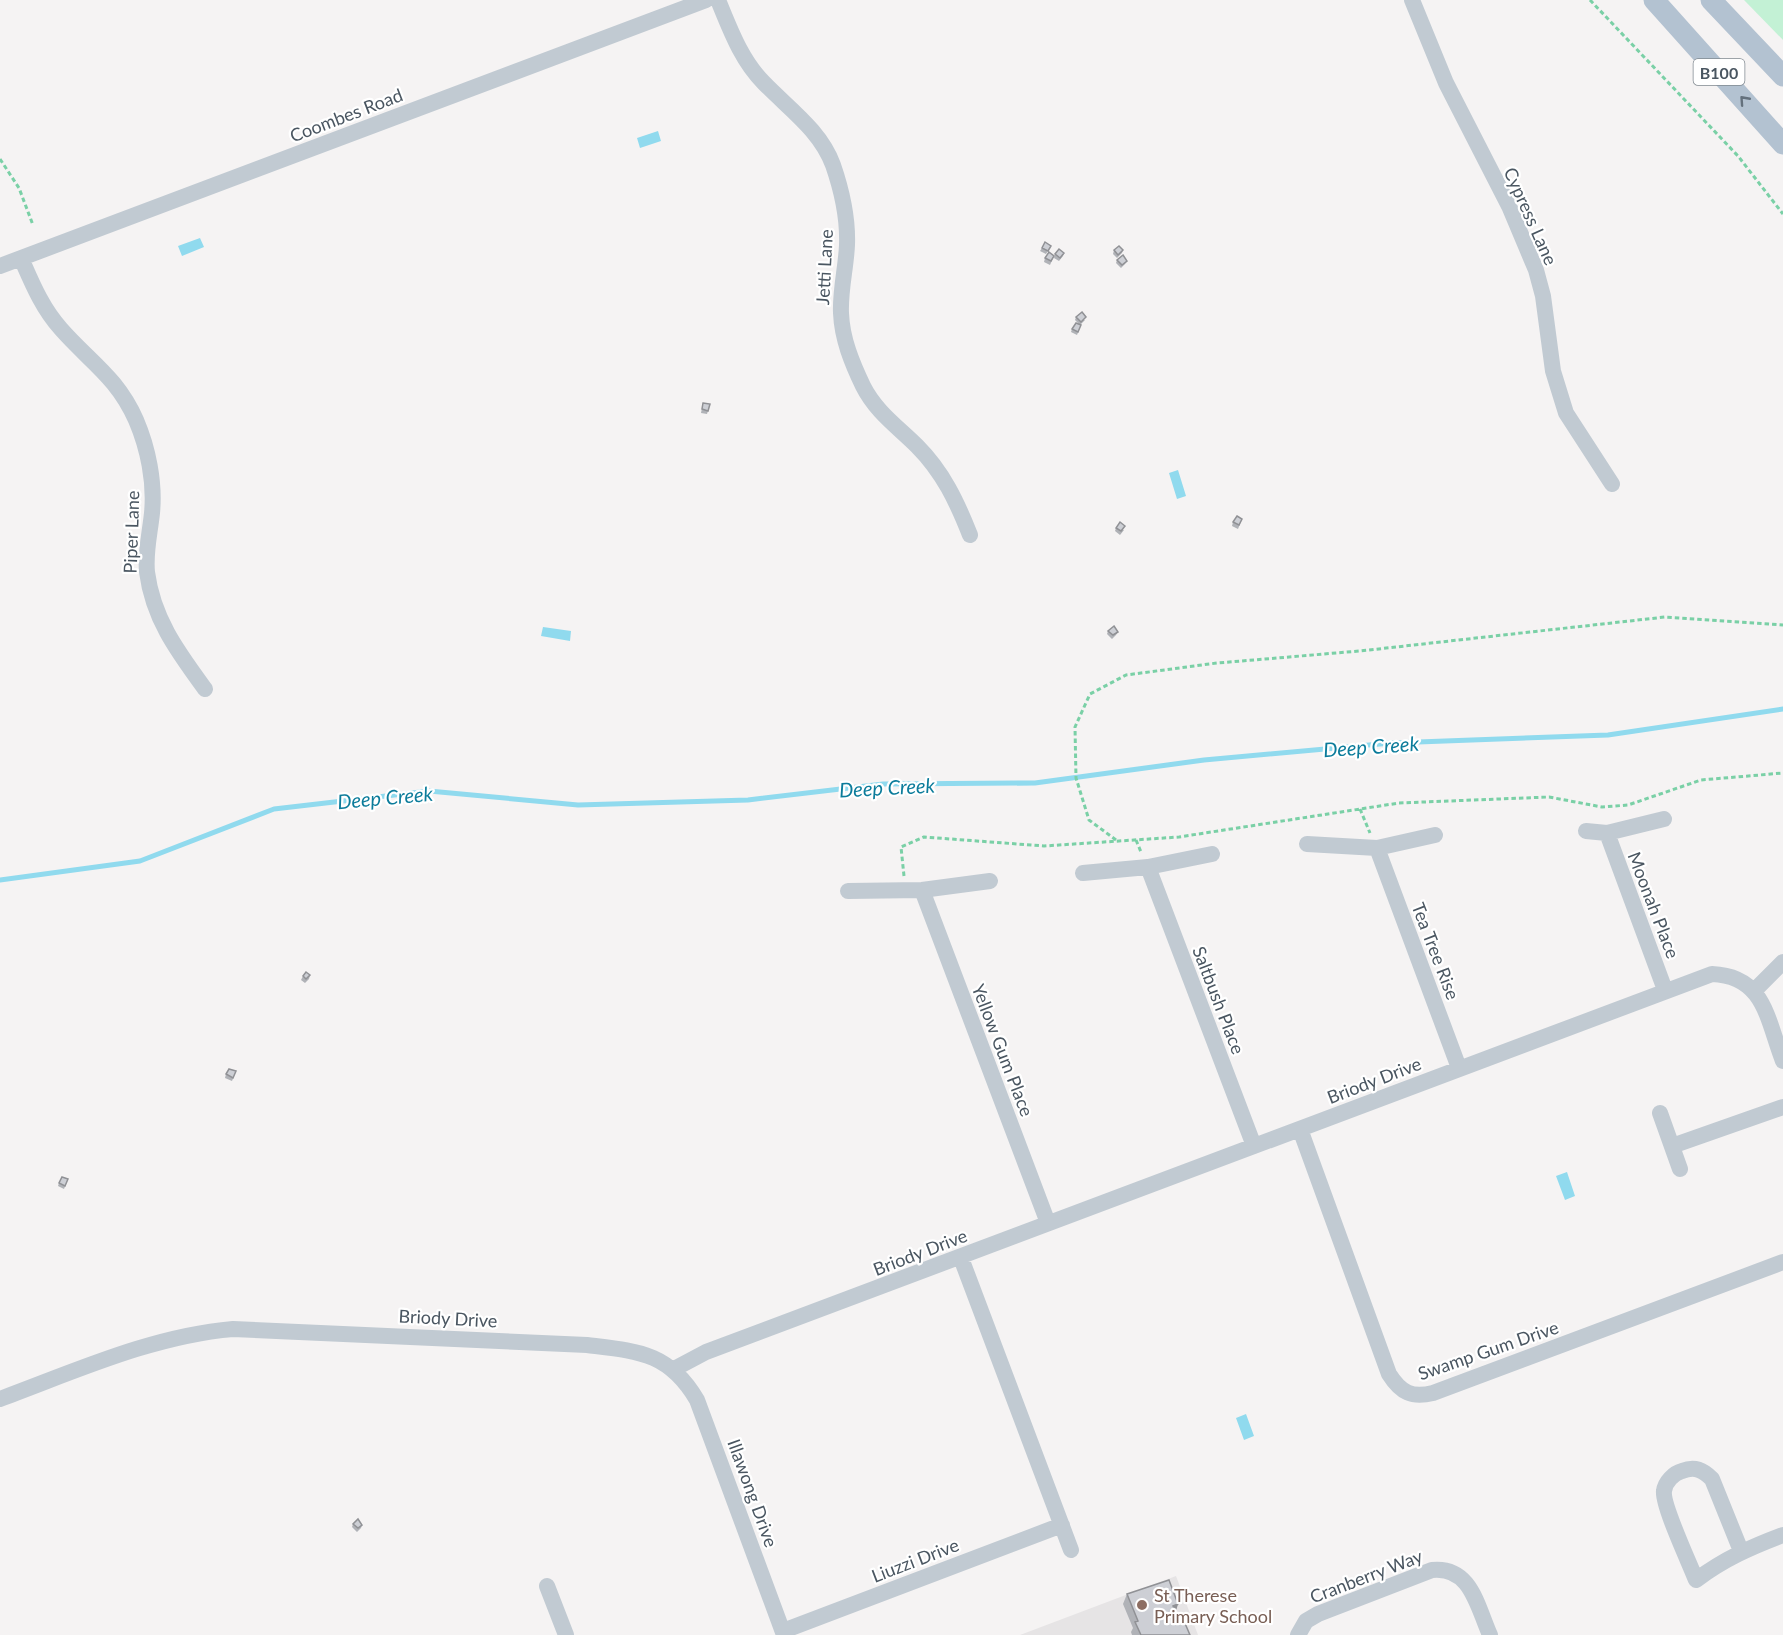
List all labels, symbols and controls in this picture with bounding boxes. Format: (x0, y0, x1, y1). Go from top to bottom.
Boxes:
road number: B100 (1694, 59, 1744, 85)
street label: Coombes Road (287, 83, 405, 147)
one-way arrow (1740, 96, 1751, 107)
street label: Cypress Lane (1500, 164, 1562, 268)
street label: Jetti Lane (811, 229, 837, 305)
street label: Piper Lane (119, 490, 143, 574)
water label: Deep Creek (1322, 731, 1420, 761)
water label: Deep Creek (839, 772, 936, 801)
water label: Deep Creek (336, 781, 434, 813)
street label: Moonah Place (1624, 849, 1684, 961)
street label: Tea Tree Rise (1407, 899, 1465, 1003)
street label: Saltbush Place (1188, 943, 1250, 1057)
street label: Yellow Gum Place (968, 981, 1038, 1119)
street label: Briody Drive (1324, 1052, 1424, 1108)
street label: Briody Drive (870, 1224, 970, 1280)
street label: Briody Drive (398, 1304, 498, 1332)
street label: Swamp Gum Drive (1415, 1316, 1561, 1384)
street label: Illawong Drive (723, 1436, 783, 1550)
street label: Liuzzi Drive (868, 1533, 962, 1587)
street label: Cranberry Way (1307, 1544, 1426, 1608)
place label: St Therese Primary School (1154, 1584, 1272, 1627)
marker: St Therese Primary School (1135, 1598, 1149, 1612)

